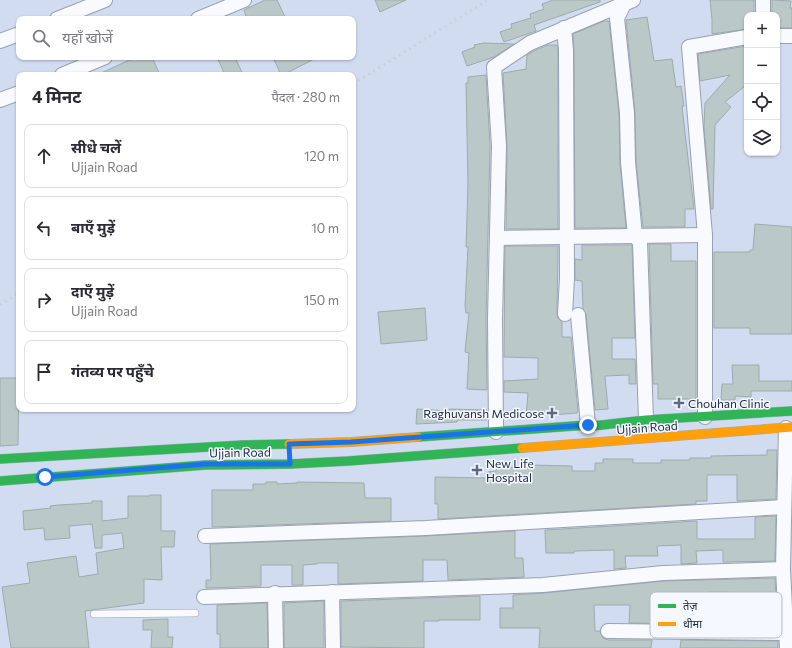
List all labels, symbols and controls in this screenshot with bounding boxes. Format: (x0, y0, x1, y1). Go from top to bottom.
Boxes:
map controls (744, 12, 780, 156)
button: + (744, 12, 780, 48)
search box (16, 16, 356, 60)
icon: search (30, 27, 52, 49)
text: यहाँ खोजें (62, 28, 113, 46)
button: − (744, 48, 780, 84)
button: locate (744, 84, 780, 120)
text: 4 मिनट (32, 86, 81, 107)
text: पैदल · 280 m (271, 89, 340, 105)
button: layers (744, 120, 780, 156)
text: सीधे चलें (71, 138, 121, 156)
icon: ahead (33, 145, 55, 167)
text: 120 m (304, 148, 339, 164)
text: Ujjain Road (71, 159, 138, 175)
icon: left (33, 217, 55, 239)
text: बाएँ मुड़ें (71, 218, 115, 236)
text: 10 m (311, 220, 339, 236)
text: दाएँ मुड़ें (71, 282, 114, 300)
icon: right (33, 289, 55, 311)
text: 150 m (304, 292, 339, 308)
text: Ujjain Road (71, 303, 138, 319)
icon: arrive (33, 361, 55, 383)
text: गंतव्य पर पहुँचे (71, 362, 154, 380)
place label: Chouhan Clinic (688, 396, 770, 410)
marker: Chouhan Clinic (673, 397, 685, 409)
place label: Raghuvansh Medicose (423, 406, 544, 420)
marker: Raghuvansh Medicose (547, 408, 557, 418)
route end (579, 416, 597, 434)
street label: Ujjain Road (616, 418, 678, 436)
street label: Ujjain Road (209, 444, 271, 460)
place label: New Life Hospital (486, 456, 534, 484)
marker: New Life Hospital (471, 464, 483, 476)
route start (36, 468, 54, 486)
legend (650, 592, 782, 638)
text: तेज़ (683, 599, 698, 612)
text: धीमा (683, 617, 702, 630)

